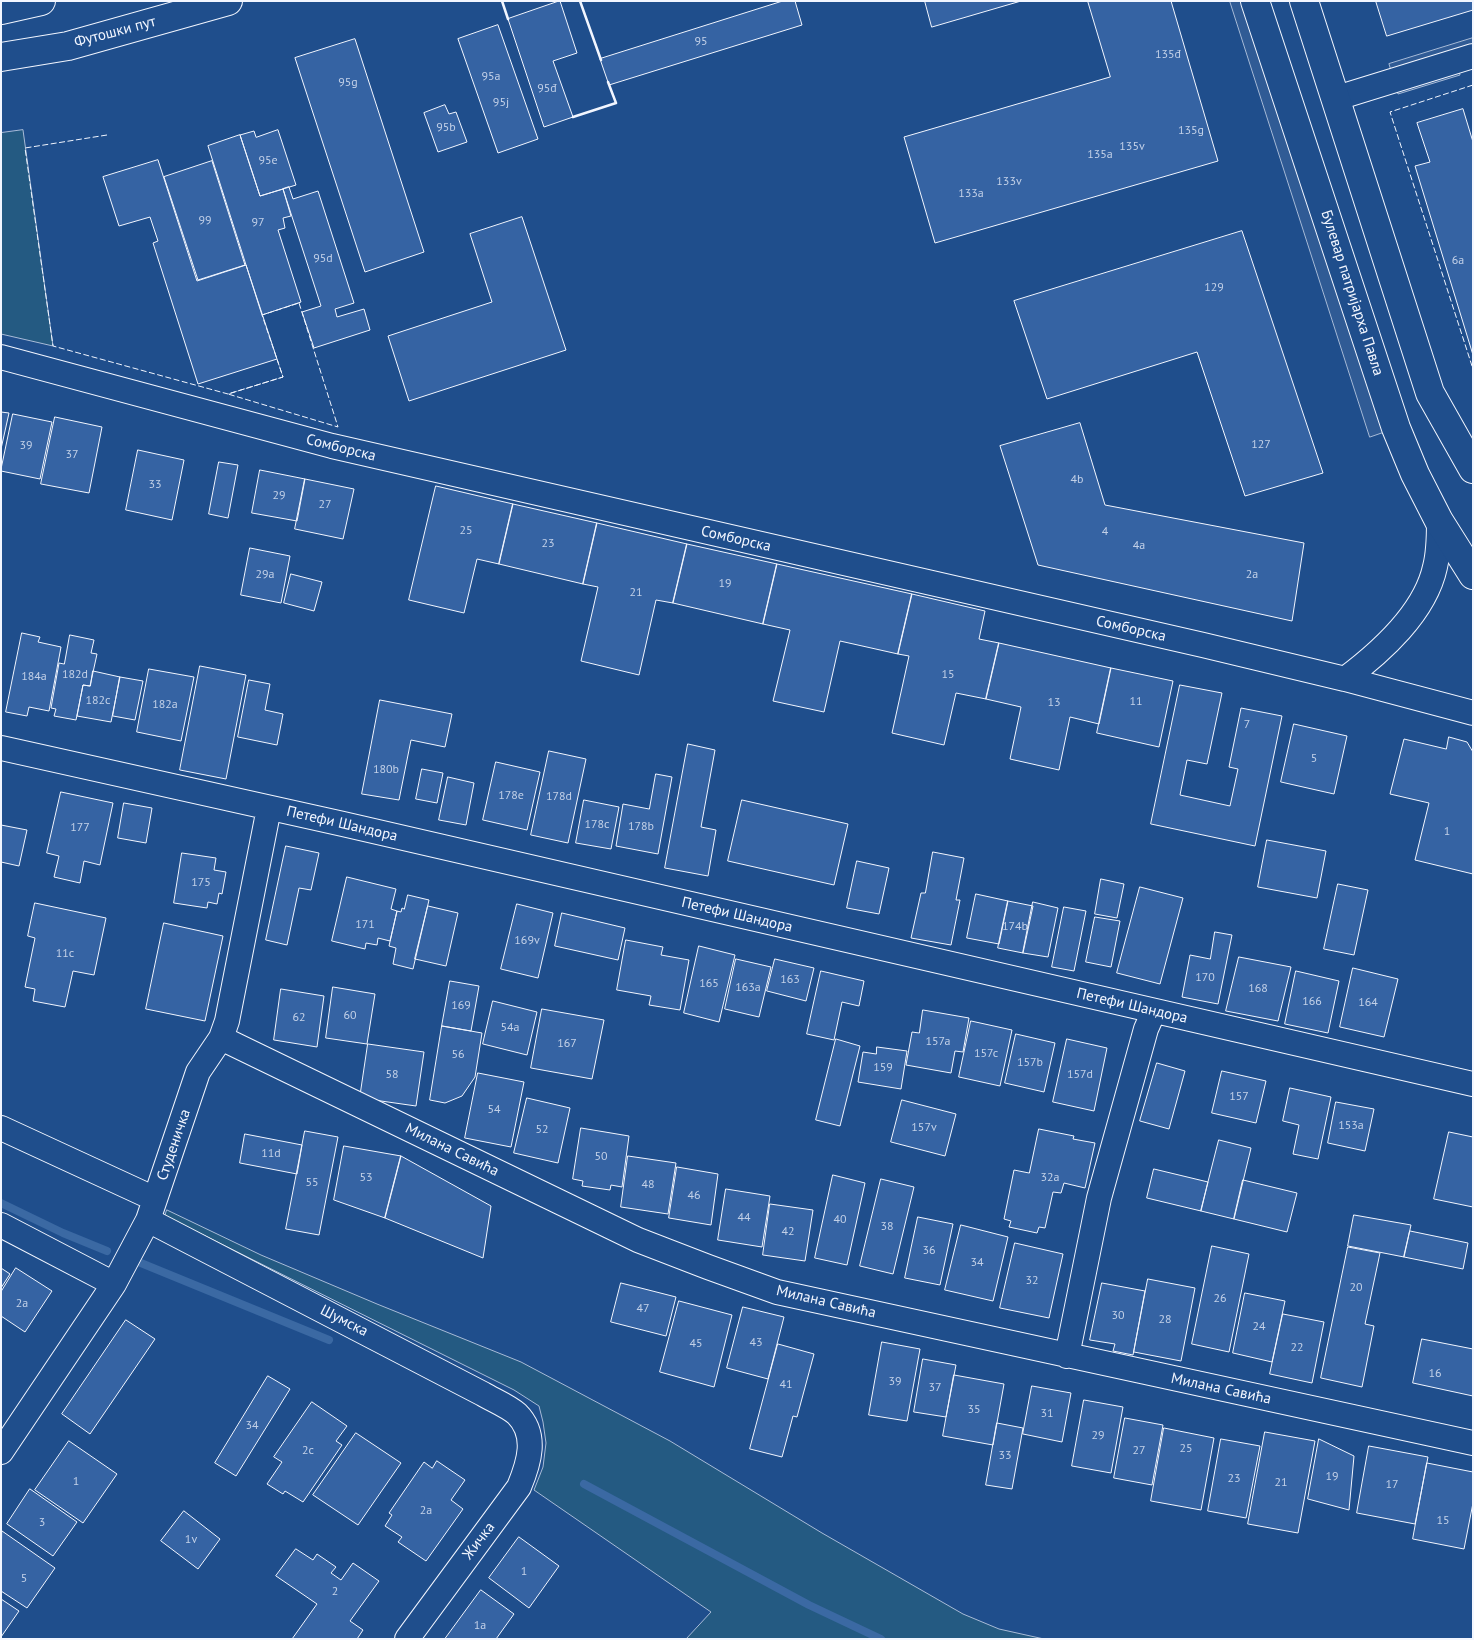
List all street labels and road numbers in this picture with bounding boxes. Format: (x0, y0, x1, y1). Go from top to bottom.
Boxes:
street label: Футошки пут (72, 12, 158, 52)
street label: Булевар патријарха Павла (1317, 208, 1387, 378)
street label: Сомборска (304, 431, 378, 465)
street label: Сомборска (699, 522, 773, 556)
street label: Сомборска (1094, 612, 1168, 646)
street label: Петефи Шандора (285, 802, 399, 846)
street label: Петефи Шандора (680, 893, 794, 937)
street label: Петефи Шандора (1075, 984, 1189, 1028)
street label: Студеничка (153, 1107, 195, 1183)
street label: Милана Савића (402, 1120, 502, 1180)
street label: Милана Савића (774, 1282, 878, 1322)
street label: Шумска (317, 1301, 371, 1341)
street label: Милана Савића (1169, 1370, 1273, 1408)
street label: Жичка (459, 1519, 499, 1563)

